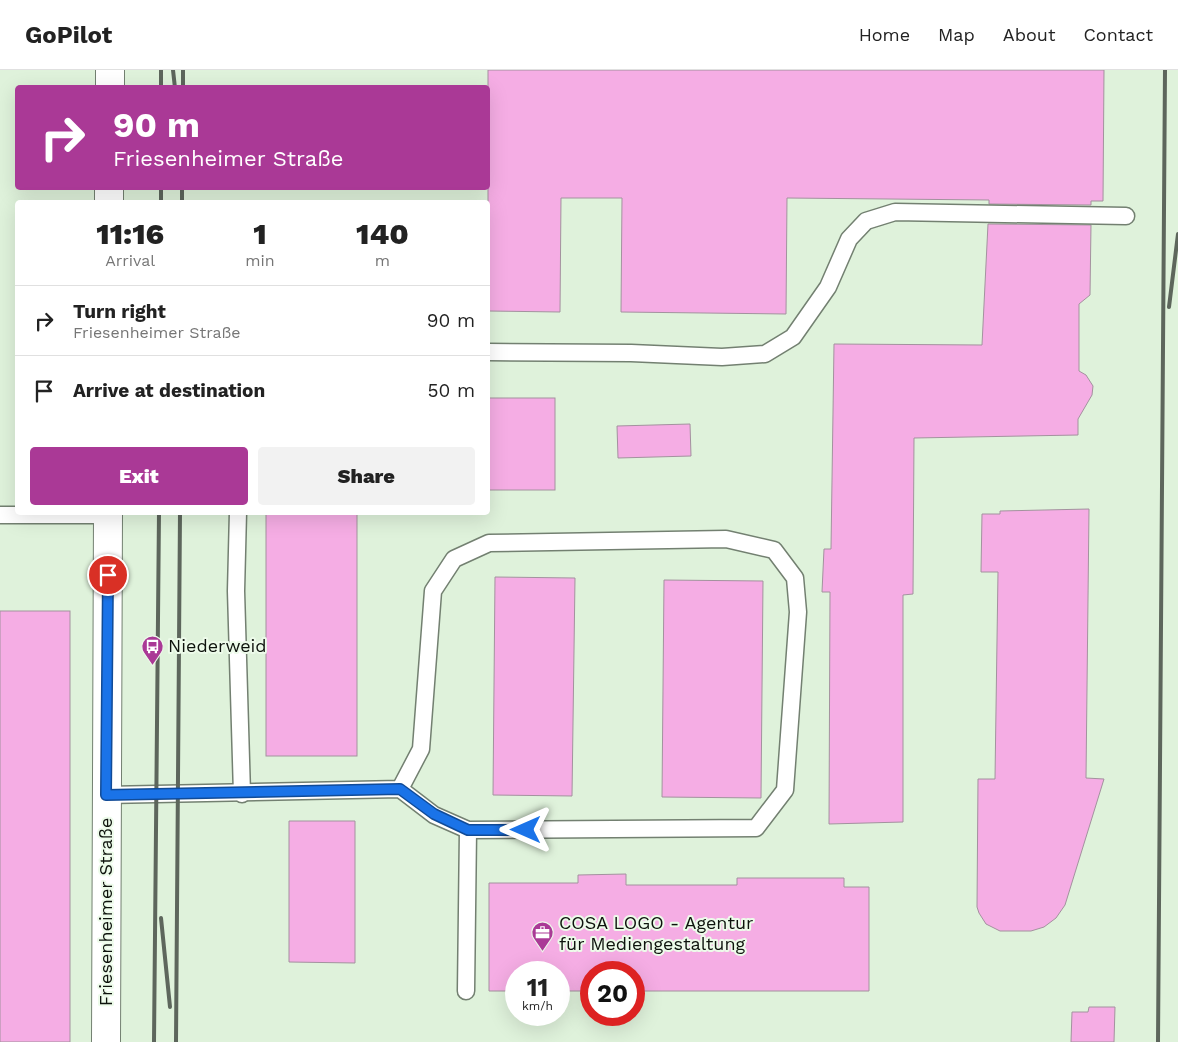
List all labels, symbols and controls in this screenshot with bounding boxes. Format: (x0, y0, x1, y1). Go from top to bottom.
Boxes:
text: GoPilot (25, 21, 112, 49)
text: Home (859, 24, 910, 45)
text: Map (938, 24, 975, 45)
text: About (1003, 24, 1055, 45)
text: Contact (1083, 24, 1153, 45)
text: 90 m (113, 104, 200, 146)
icon: right (30, 105, 95, 170)
text: Friesenheimer Straße (113, 146, 343, 171)
text: 11:16 (96, 216, 164, 251)
text: 1 (253, 216, 267, 251)
text: 140 (356, 216, 409, 251)
text: Arrival (105, 251, 155, 270)
text: min (245, 251, 275, 270)
text: m (375, 251, 390, 270)
text: Turn right (73, 300, 166, 323)
icon: right (30, 307, 58, 335)
text: 90 m (427, 309, 475, 332)
text: Friesenheimer Straße (73, 323, 241, 342)
icon: arrive (30, 377, 58, 405)
text: Arrive at destination (73, 379, 265, 402)
text: 50 m (428, 379, 475, 402)
button: Exit (30, 447, 248, 505)
button: Share (258, 447, 475, 505)
pin (87, 554, 129, 596)
icon: arrive (94, 561, 122, 589)
bus stop icon: Niederweid (140, 634, 164, 665)
place label: Niederweid (168, 635, 267, 656)
position arrow (499, 803, 551, 855)
street label: Friesenheimer Straße (95, 818, 116, 1006)
place label: COSA LOGO - Agentur für Mediengestaltung (559, 912, 753, 954)
office icon: COSA LOGO - Agentur für Mediengestaltung (531, 921, 555, 952)
speed limit sign: 20 (580, 961, 645, 1026)
text: 11 (527, 973, 548, 1002)
text: km/h (522, 999, 553, 1013)

